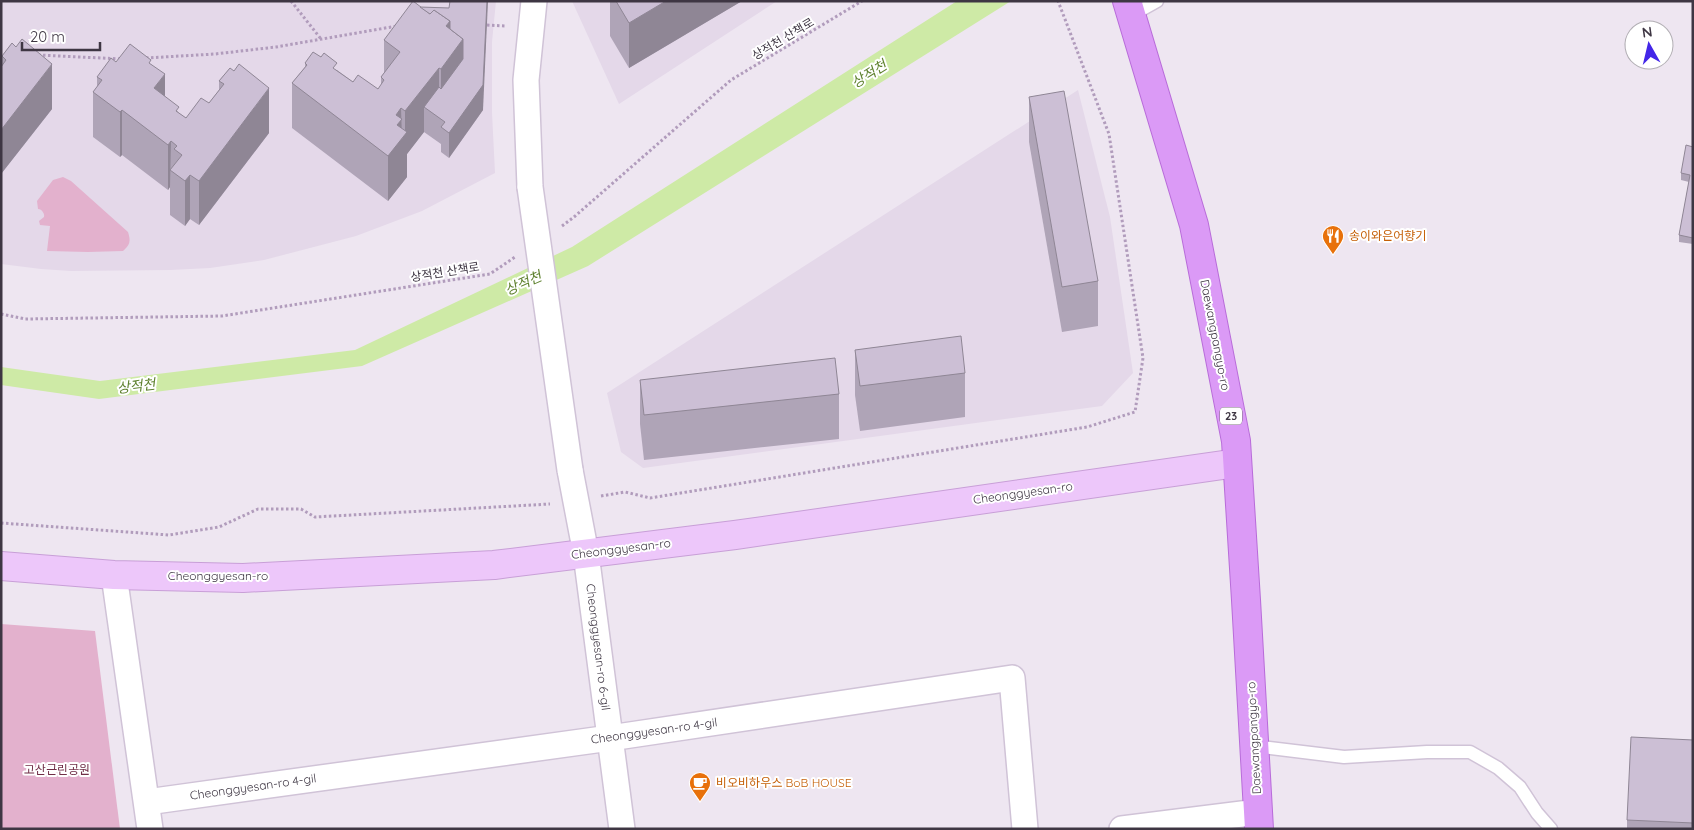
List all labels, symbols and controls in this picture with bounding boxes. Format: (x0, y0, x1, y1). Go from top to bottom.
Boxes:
street label: 상적천 산책로 (749, 14, 816, 63)
scale bar (22, 20, 100, 52)
north arrow (1624, 20, 1674, 70)
text: N (1641, 22, 1654, 42)
text: 20 m (30, 27, 65, 46)
water label: 상적천 (848, 56, 891, 92)
restaurant icon: 송이와은어향기 (1321, 224, 1345, 255)
place label: 송이와은어향기 (1349, 228, 1426, 243)
street label: 상적천 산책로 (409, 259, 480, 284)
water label: 상적천 (502, 266, 545, 299)
street label: Daewangpangyo-ro (1197, 278, 1234, 392)
water label: 상적천 (116, 375, 157, 397)
road number: 23 (1220, 408, 1242, 424)
street label: Cheonggyesan-ro (972, 478, 1074, 507)
street label: Cheonggyesan-ro (570, 535, 672, 562)
street label: Cheonggyesan-ro (168, 568, 268, 583)
street label: Cheonggyesan-ro 6-gil (583, 583, 614, 711)
street label: Daewangpangyo-ro (1243, 681, 1264, 795)
street label: Cheonggyesan-ro 4-gil (590, 714, 718, 747)
park label: 고산근린공원 (24, 762, 90, 777)
street label: Cheonggyesan-ro 4-gil (189, 770, 317, 803)
cafe icon: 비오비하우스 BoB HOUSE (688, 771, 712, 802)
place label: 비오비하우스 BoB HOUSE (716, 775, 852, 790)

